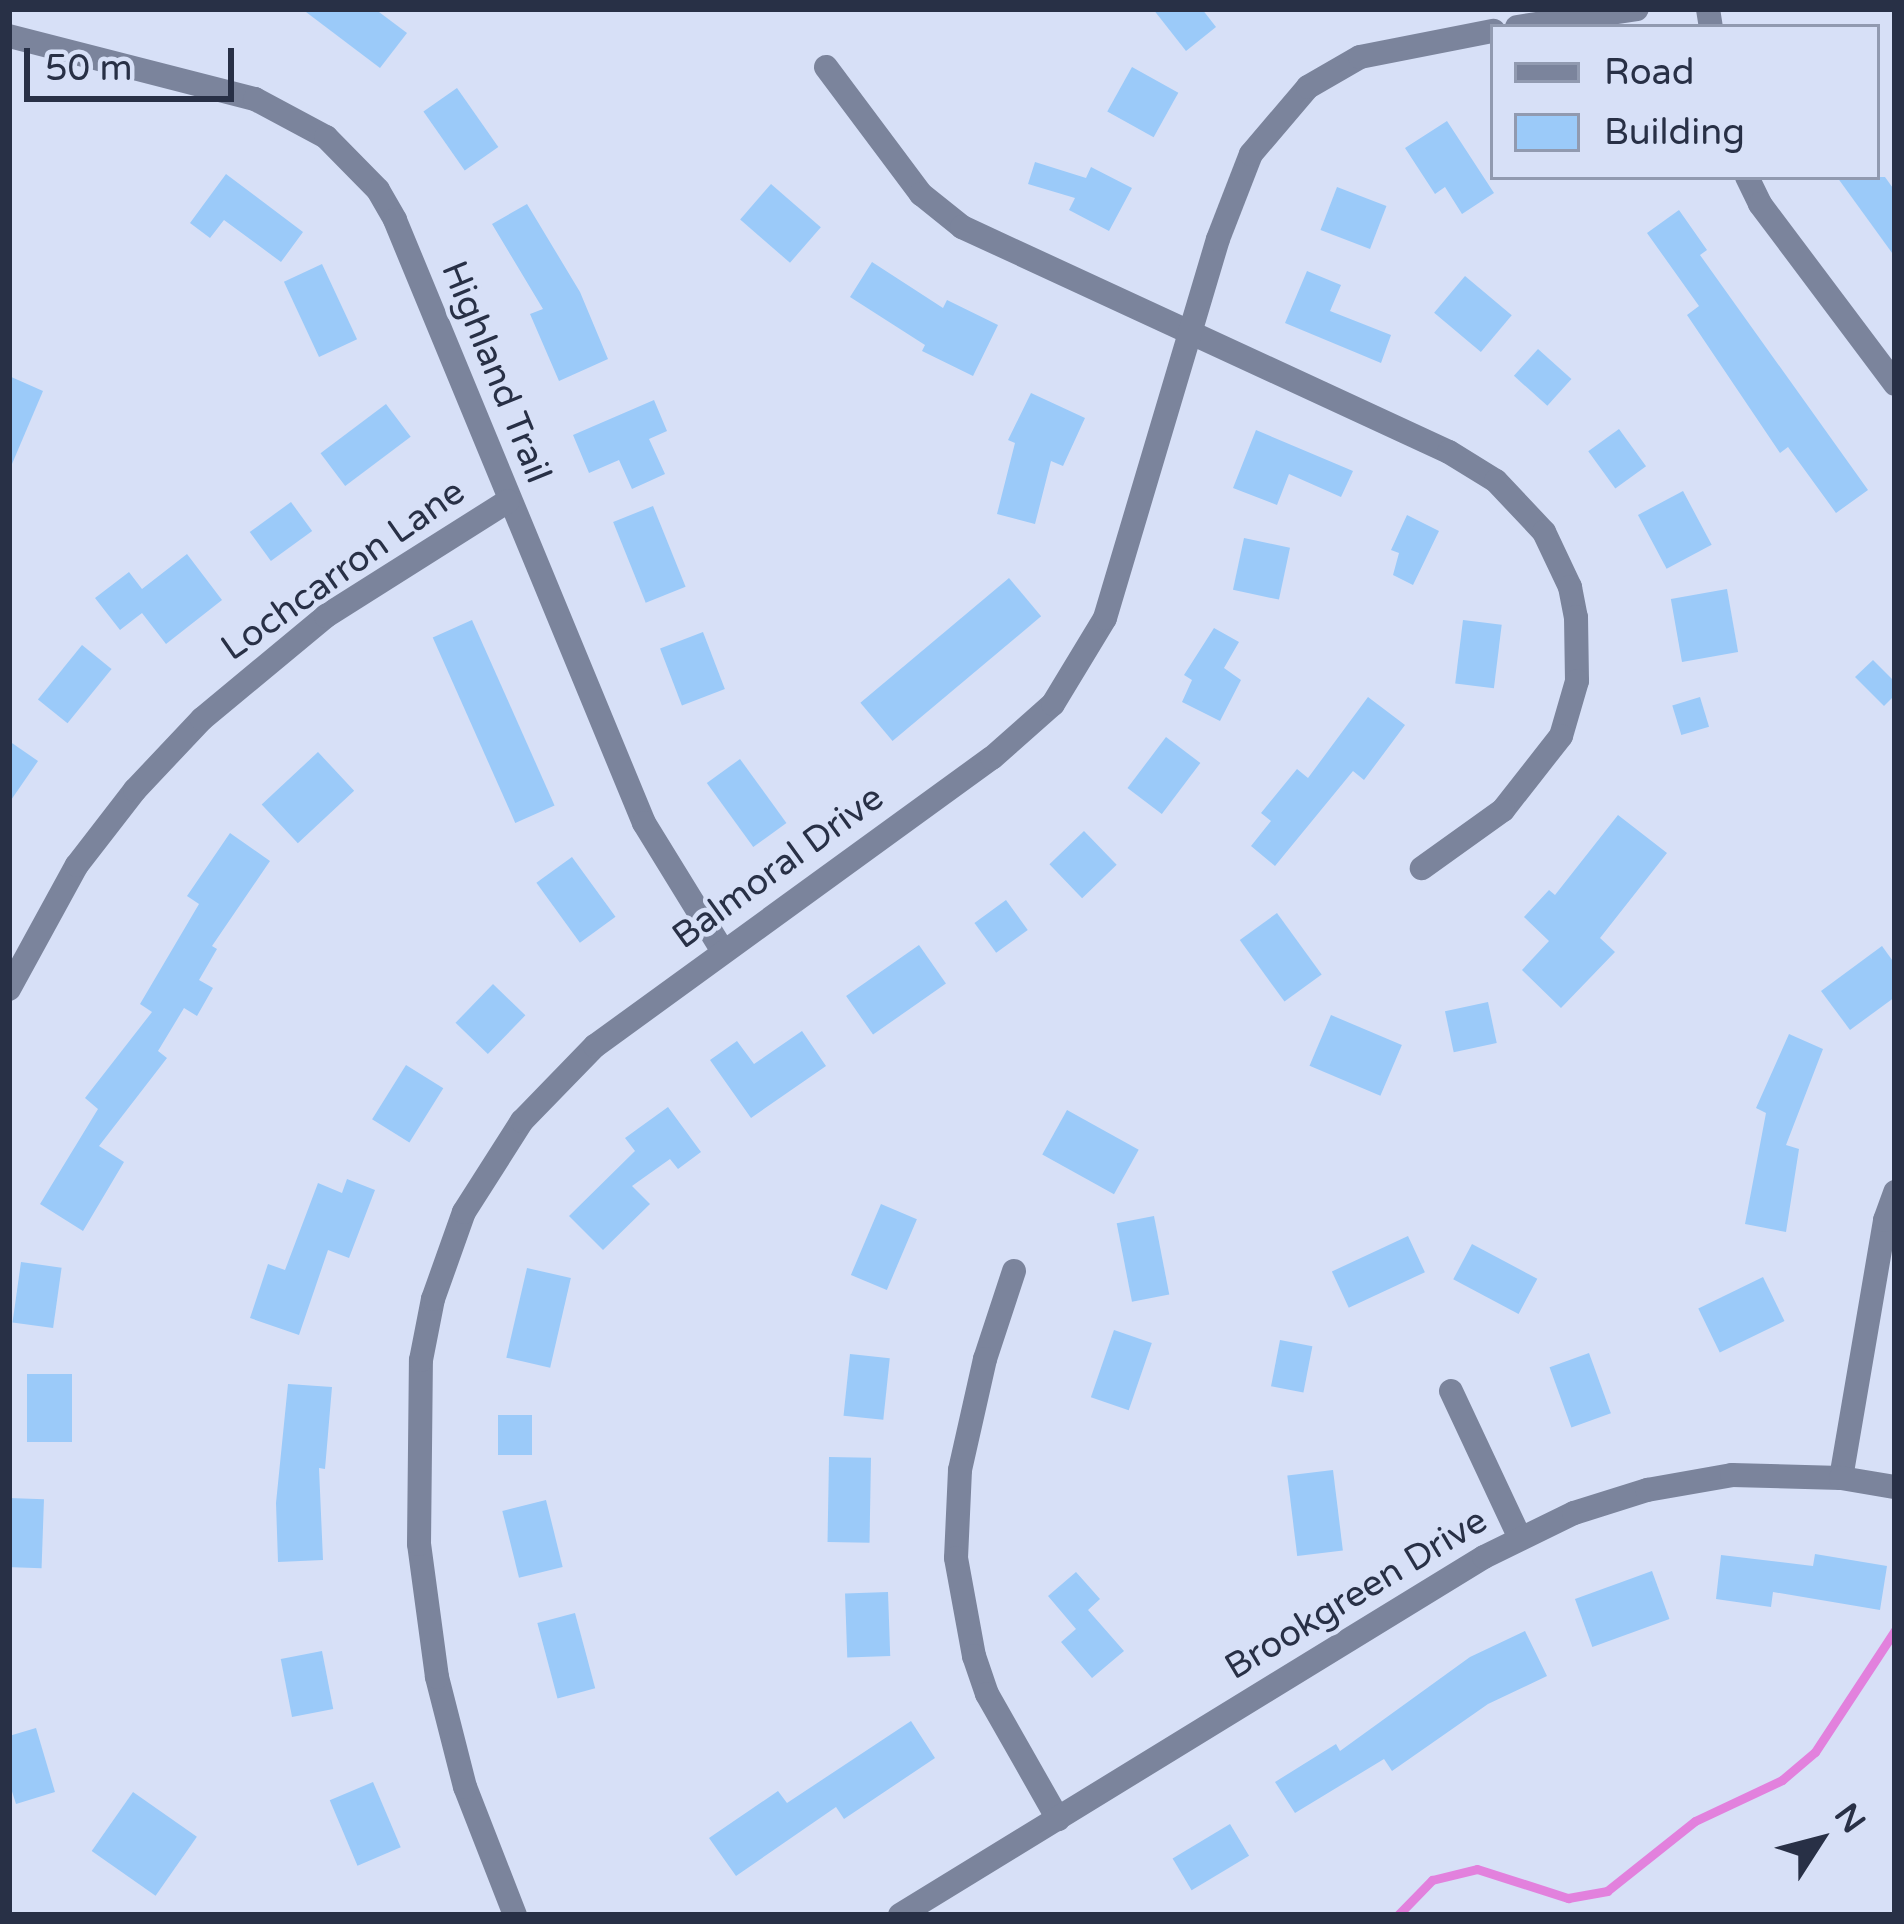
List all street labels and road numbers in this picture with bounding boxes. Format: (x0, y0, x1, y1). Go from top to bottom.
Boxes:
street label: Highland Trail (432, 255, 560, 489)
street label: Lochcarron Lane (213, 470, 473, 670)
street label: Balmoral Drive (664, 776, 892, 958)
street label: Brookgreen Drive (1217, 1499, 1495, 1689)

